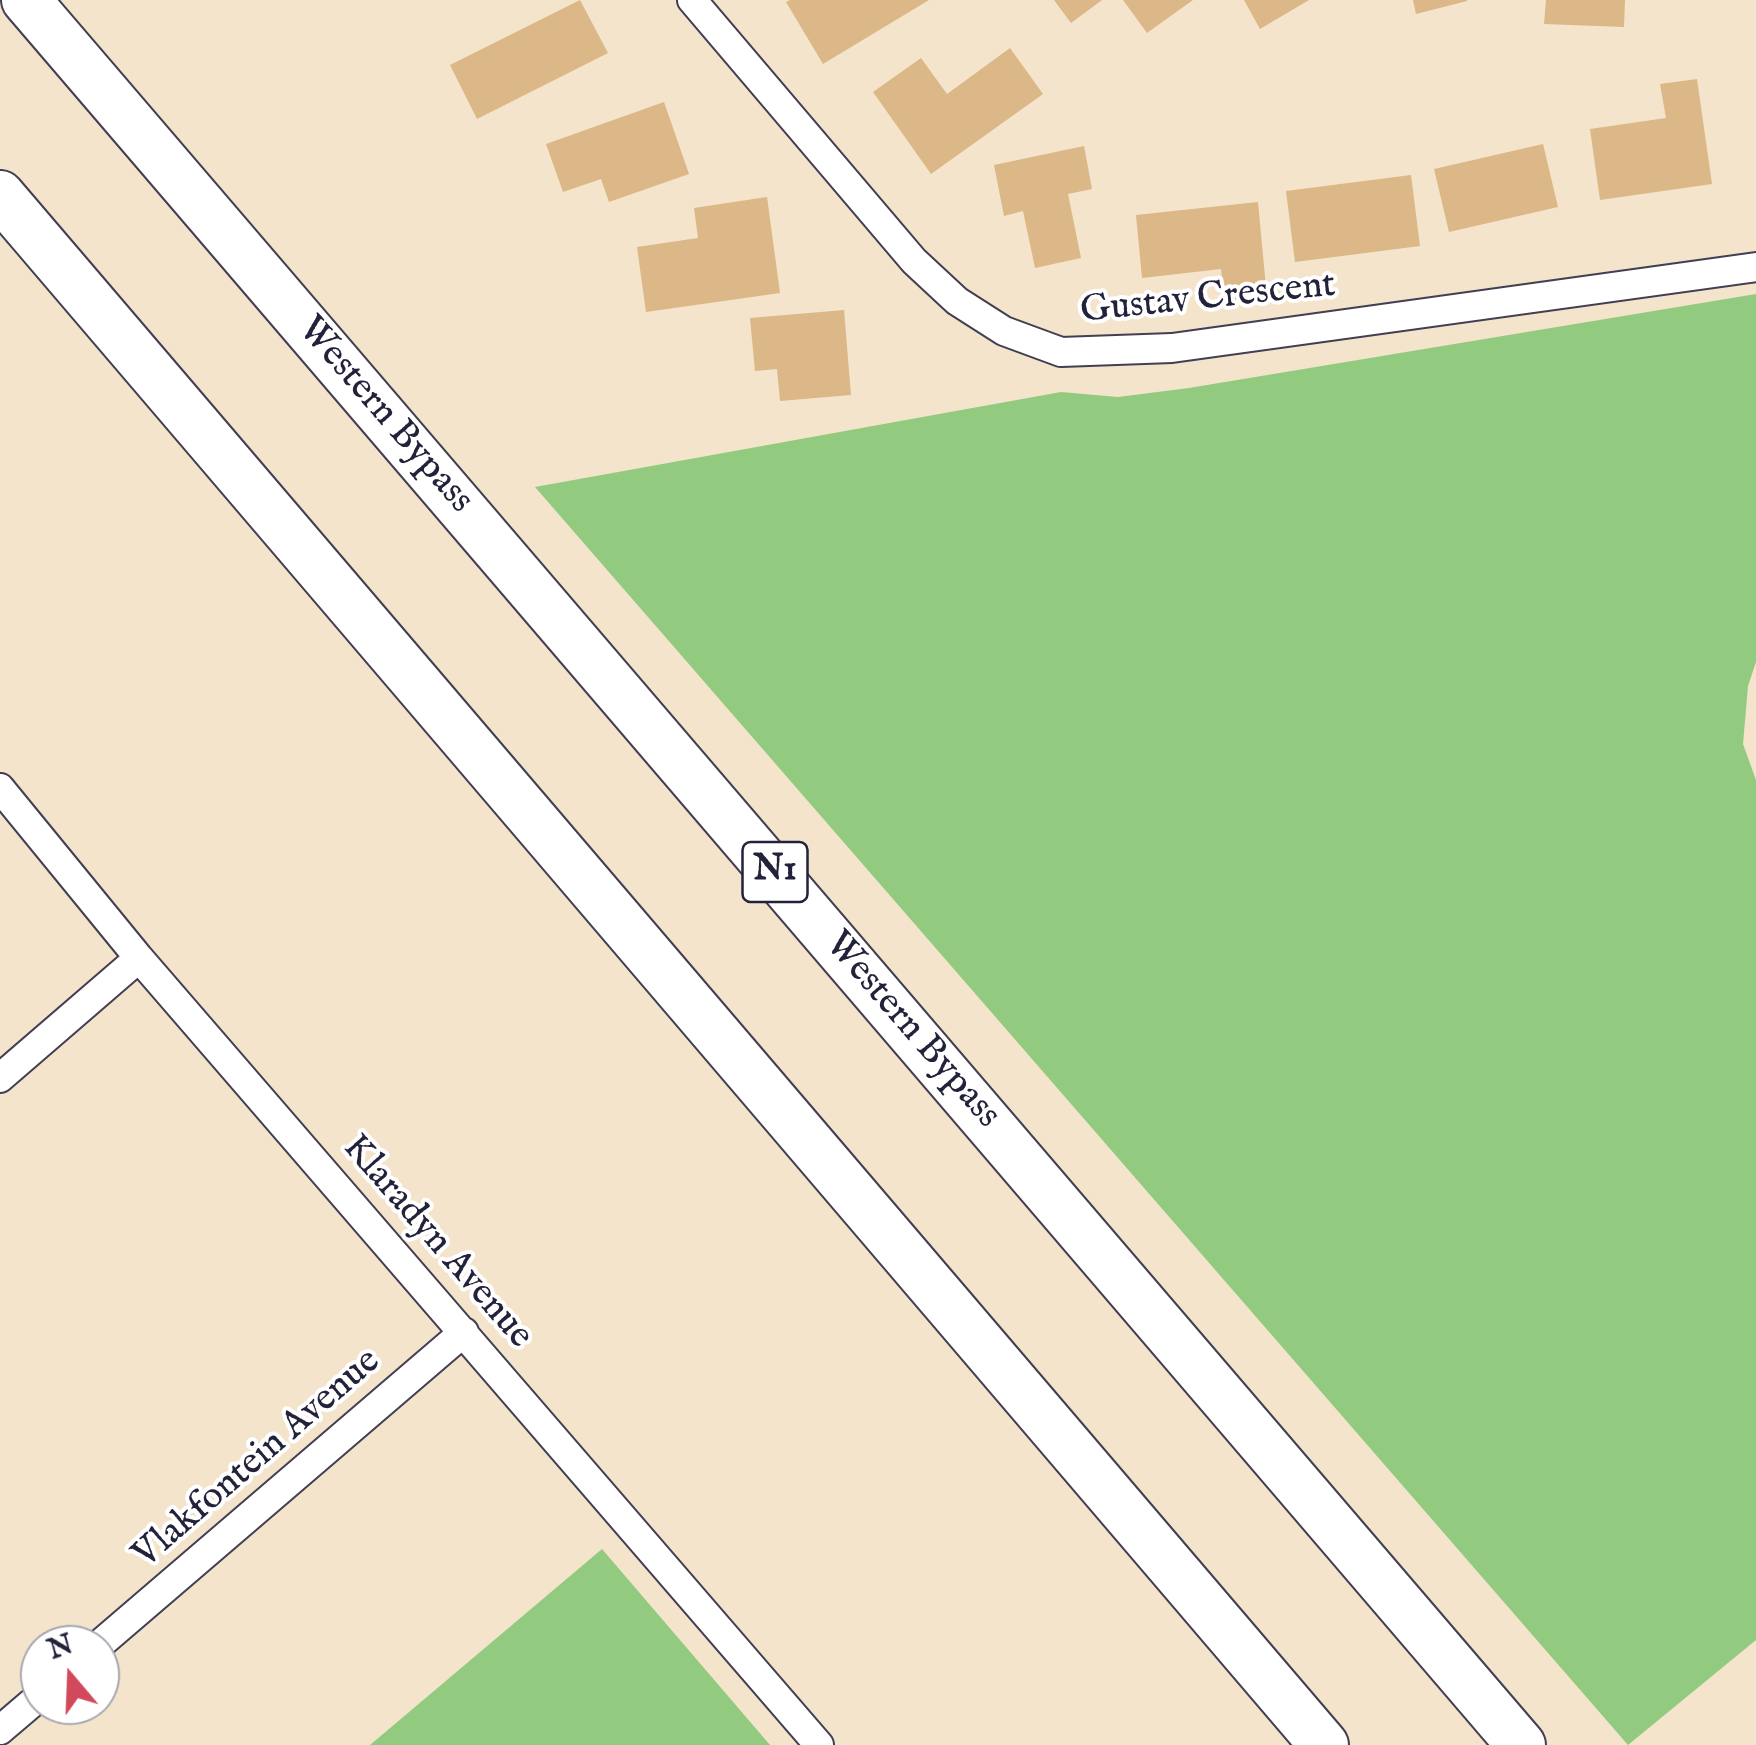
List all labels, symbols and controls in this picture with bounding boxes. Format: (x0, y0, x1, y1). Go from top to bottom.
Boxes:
street label: Gustav Crescent (1078, 264, 1338, 336)
street label: Western Bypass (286, 308, 482, 524)
road number: N1 (742, 842, 808, 902)
street label: Western Bypass (813, 923, 1009, 1139)
street label: Klaradyn Avenue (331, 1127, 541, 1359)
street label: Vlakfontein Avenue (125, 1340, 391, 1580)
north arrow (20, 1625, 120, 1725)
text: N (44, 1628, 78, 1669)

